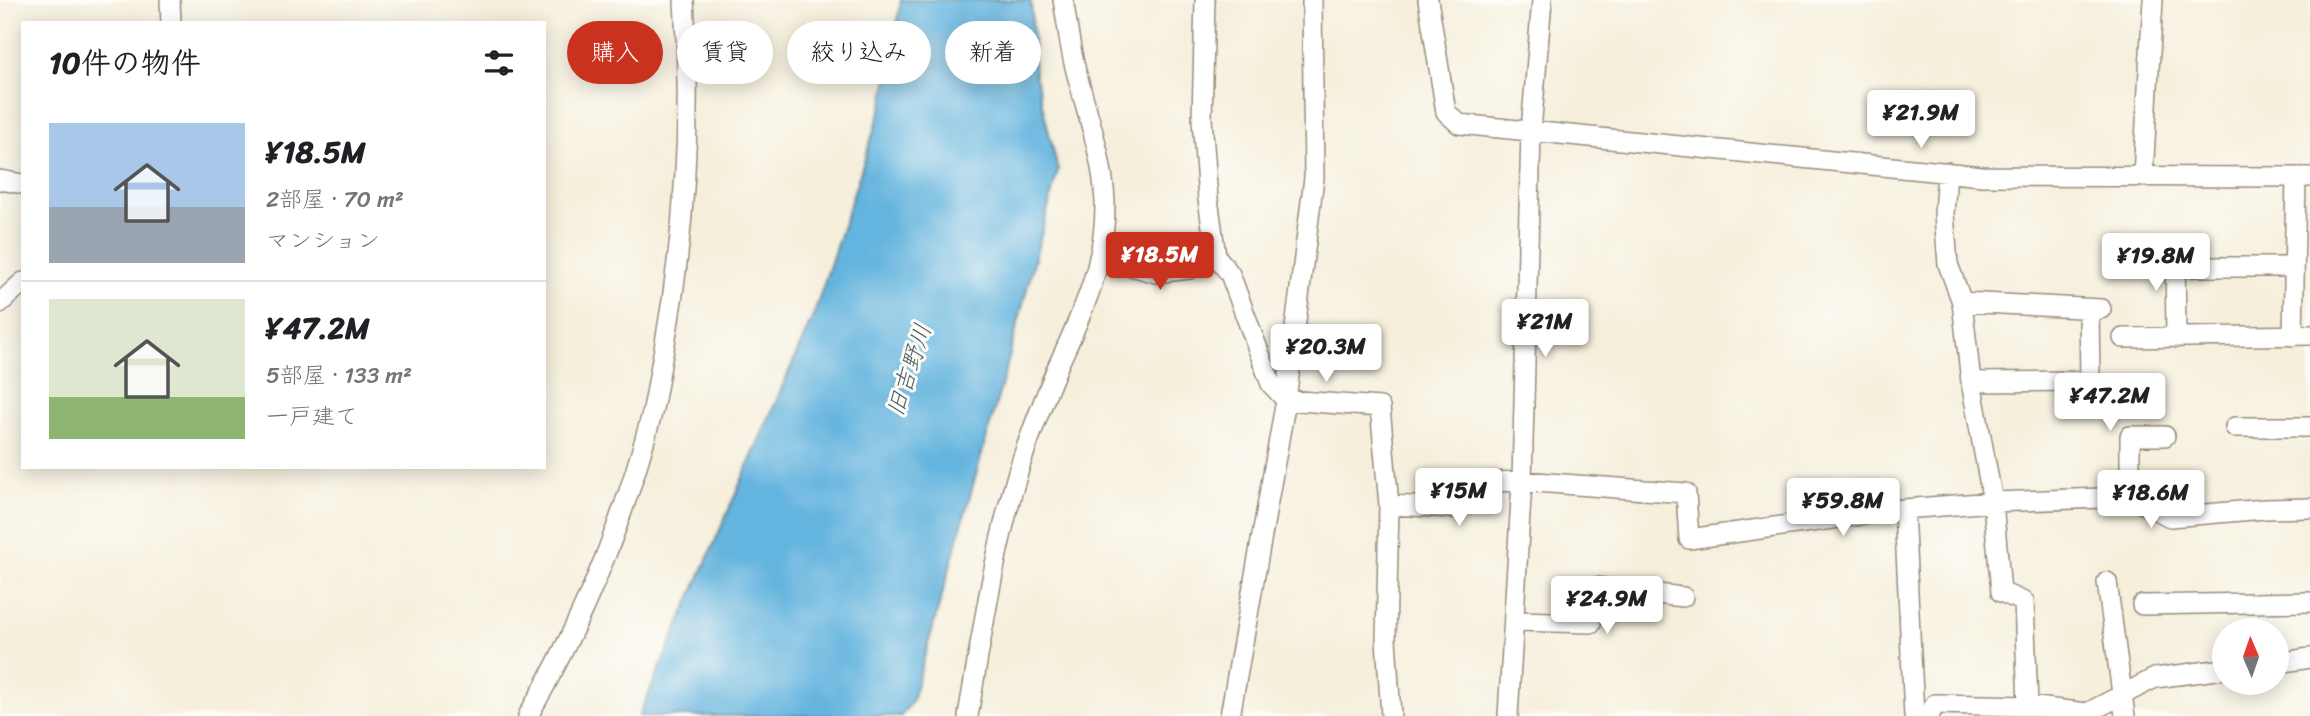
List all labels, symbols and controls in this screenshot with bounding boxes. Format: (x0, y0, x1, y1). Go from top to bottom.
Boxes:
chip: 購入 (567, 21, 663, 84)
chip: 賃貸 (677, 21, 773, 84)
chip: 絞り込み (787, 21, 931, 84)
chip: 新着 (945, 21, 1041, 84)
text: 10件の物件 (49, 36, 201, 90)
icon: filters (480, 44, 518, 82)
pin: ¥21.9M (1864, 90, 1978, 150)
text: ¥21.9M (1883, 92, 1959, 133)
text: ¥18.5M (266, 125, 365, 179)
icon: home (105, 151, 189, 235)
text: 2部屋 · 70 m² (266, 179, 404, 220)
text: マンション (266, 220, 380, 261)
pin: ¥18.5M (1103, 232, 1217, 292)
pin: ¥19.8M (2099, 233, 2213, 293)
text: ¥18.5M (1122, 234, 1198, 275)
text: ¥19.8M (2118, 235, 2194, 276)
pin: ¥21M (1504, 300, 1586, 359)
text: ¥47.2M (266, 301, 369, 355)
text: ¥21M (1518, 301, 1572, 342)
water label: 旧吉野川 (874, 318, 944, 422)
pin: ¥20.3M (1269, 324, 1383, 384)
text: ¥20.3M (1287, 326, 1365, 367)
icon: home (105, 327, 189, 411)
text: 5部屋 · 133 m² (266, 355, 412, 396)
pin: ¥47.2M (2053, 374, 2167, 433)
text: ¥47.2M (2070, 375, 2150, 416)
text: 一戸建て (266, 396, 358, 437)
pin: ¥15M (1418, 468, 1500, 528)
text: ¥15M (1431, 470, 1487, 511)
pin: ¥18.6M (2094, 470, 2208, 530)
text: ¥18.6M (2113, 472, 2189, 513)
pin: ¥59.8M (1786, 478, 1900, 538)
text: ¥59.8M (1803, 480, 1883, 521)
pin: ¥24.9M (1550, 576, 1664, 636)
text: ¥24.9M (1567, 578, 1647, 619)
north arrow (2212, 618, 2289, 695)
map controls (2212, 618, 2289, 695)

